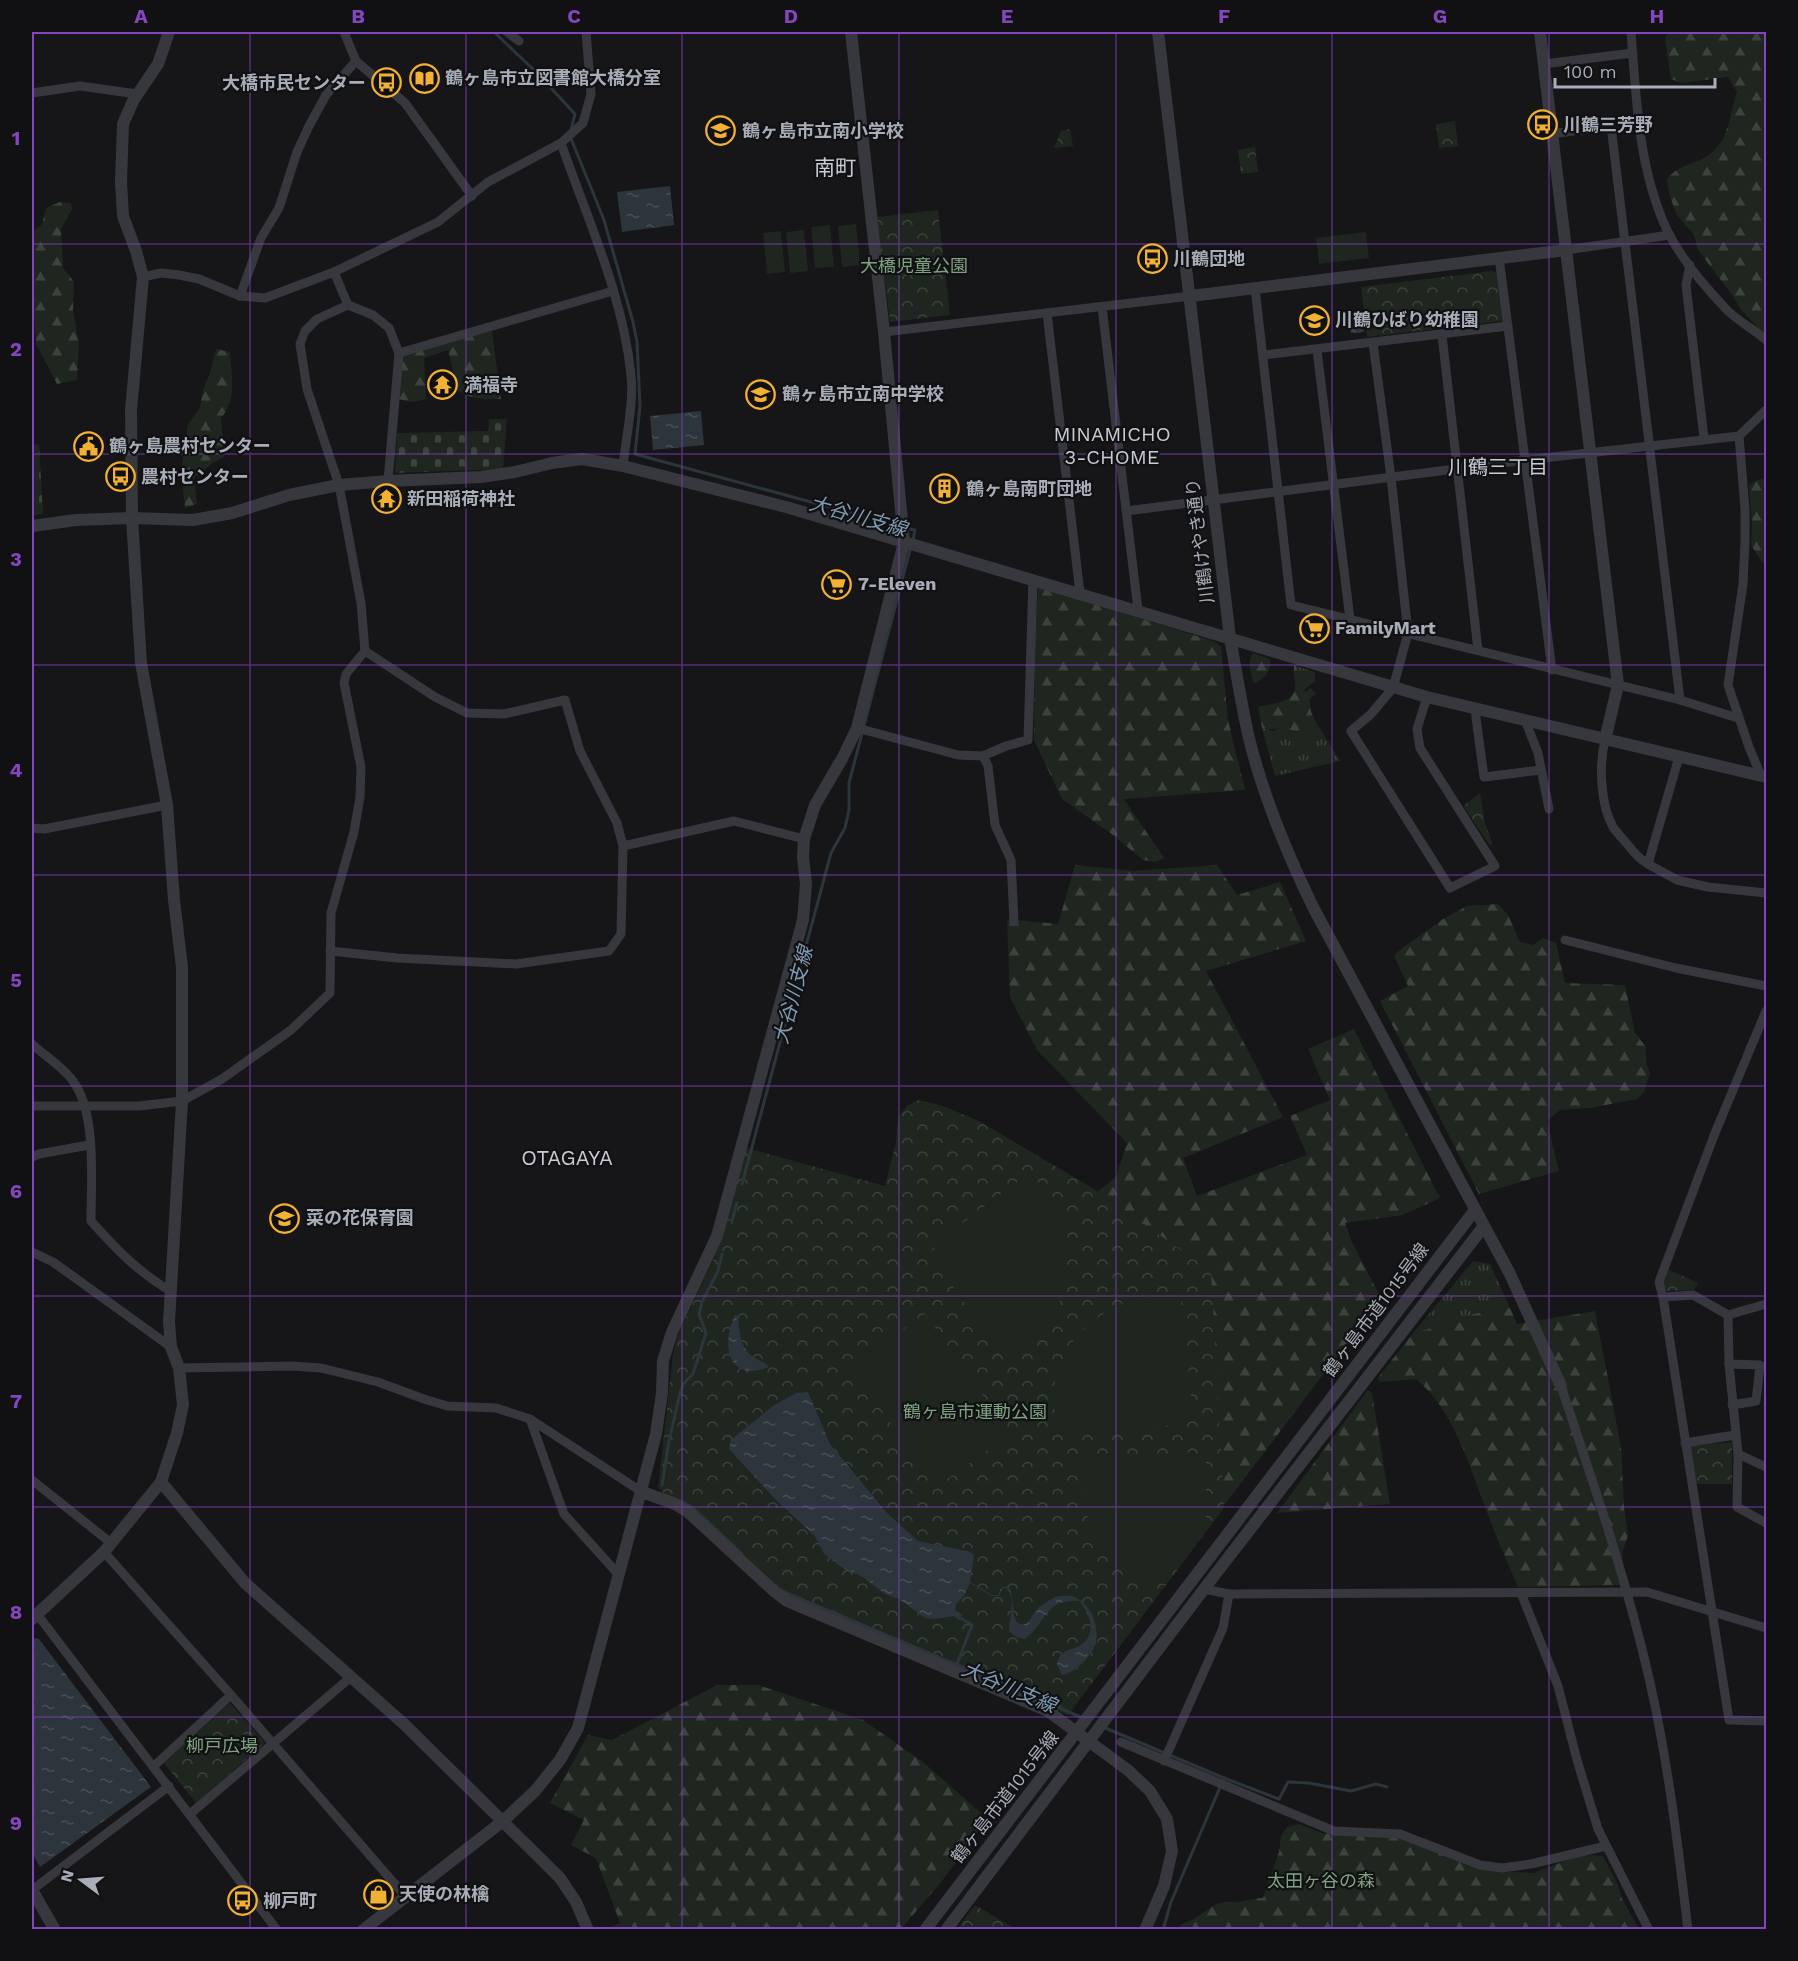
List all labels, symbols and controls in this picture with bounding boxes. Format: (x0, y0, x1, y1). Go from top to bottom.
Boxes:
text: A (134, 4, 148, 28)
text: B (351, 4, 365, 28)
text: C (567, 4, 581, 28)
text: D (784, 4, 798, 28)
text: E (1001, 4, 1013, 28)
text: F (1218, 4, 1230, 28)
text: G (1433, 4, 1447, 28)
text: H (1650, 4, 1664, 28)
scale bar (1555, 51, 1716, 89)
text: 100 m (1564, 61, 1617, 82)
library icon: 鶴ヶ島市立図書館大橋分室 (408, 62, 440, 94)
bus stop icon: 大橋市民センター (371, 67, 403, 99)
place label: 鶴ヶ島市立図書館大橋分室 (445, 67, 661, 88)
place label: 大橋市民センター (222, 72, 366, 93)
bus stop icon: 川鶴三芳野 (1526, 109, 1558, 141)
place label: 川鶴三芳野 (1563, 114, 1653, 135)
school or university icon: 鶴ヶ島市立南小学校 (705, 115, 737, 147)
place label: 鶴ヶ島市立南小学校 (742, 120, 904, 141)
text: 1 (12, 126, 20, 150)
district label: 南町 (814, 155, 856, 180)
bus stop icon: 川鶴団地 (1136, 243, 1168, 275)
place label: 川鶴団地 (1173, 248, 1245, 269)
park label: 大橋児童公園 (860, 255, 968, 276)
school or university icon: 川鶴ひばり幼稚園 (1298, 304, 1330, 336)
place label: 川鶴ひばり幼稚園 (1335, 309, 1479, 330)
text: 2 (10, 337, 22, 361)
temple icon: 満福寺 (427, 369, 459, 401)
place label: 満福寺 (464, 374, 518, 395)
school or university icon: 鶴ヶ島市立南中学校 (745, 378, 777, 410)
place label: 鶴ヶ島市立南中学校 (782, 383, 944, 404)
district label: MINAMICHO 3-CHOME (1053, 422, 1171, 469)
public building icon: 鶴ヶ島農村センター (72, 430, 104, 462)
place label: 鶴ヶ島農村センター (109, 435, 271, 456)
district label: 川鶴三丁目 (1448, 455, 1548, 479)
bus stop icon: 農村センター (104, 461, 136, 493)
place label: 農村センター (141, 466, 249, 487)
building icon: 鶴ヶ島南町団地 (929, 473, 961, 505)
street label: 川鶴けやき通り (1181, 477, 1218, 605)
place label: 鶴ヶ島南町団地 (966, 478, 1092, 499)
temple icon: 新田稲荷神社 (370, 483, 402, 515)
place label: 新田稲荷神社 (407, 488, 515, 509)
water label: 大谷川支線 (807, 491, 912, 542)
text: 3 (10, 547, 22, 571)
supermarket icon: 7-Eleven (821, 568, 853, 600)
place label: 7-Eleven (858, 573, 936, 594)
supermarket icon: FamilyMart (1298, 612, 1330, 644)
place label: FamilyMart (1335, 617, 1436, 638)
text: 4 (10, 758, 23, 782)
water label: 大谷川支線 (768, 941, 818, 1046)
text: 5 (10, 968, 22, 992)
district label: OTAGAYA (521, 1145, 613, 1170)
text: 6 (10, 1179, 22, 1203)
school or university icon: 菜の花保育園 (269, 1202, 301, 1234)
place label: 菜の花保育園 (306, 1207, 414, 1228)
street label: 鶴ヶ島市道1015号線 (1319, 1239, 1433, 1381)
text: 7 (10, 1389, 22, 1413)
park label: 鶴ヶ島市運動公園 (903, 1401, 1047, 1422)
text: 8 (10, 1600, 22, 1624)
water label: 大谷川支線 (958, 1656, 1062, 1719)
street label: 鶴ヶ島市道1015号線 (947, 1727, 1063, 1867)
park label: 柳戸広場 (186, 1735, 258, 1756)
text: 9 (10, 1811, 22, 1835)
north arrow (51, 1850, 111, 1910)
text: N (56, 1868, 78, 1884)
park label: 太田ヶ谷の森 (1267, 1870, 1375, 1891)
shop icon: 天使の林檎 (362, 1878, 394, 1910)
place label: 天使の林檎 (399, 1883, 490, 1904)
bus stop icon: 柳戸町 (226, 1885, 258, 1917)
place label: 柳戸町 (263, 1890, 317, 1911)

